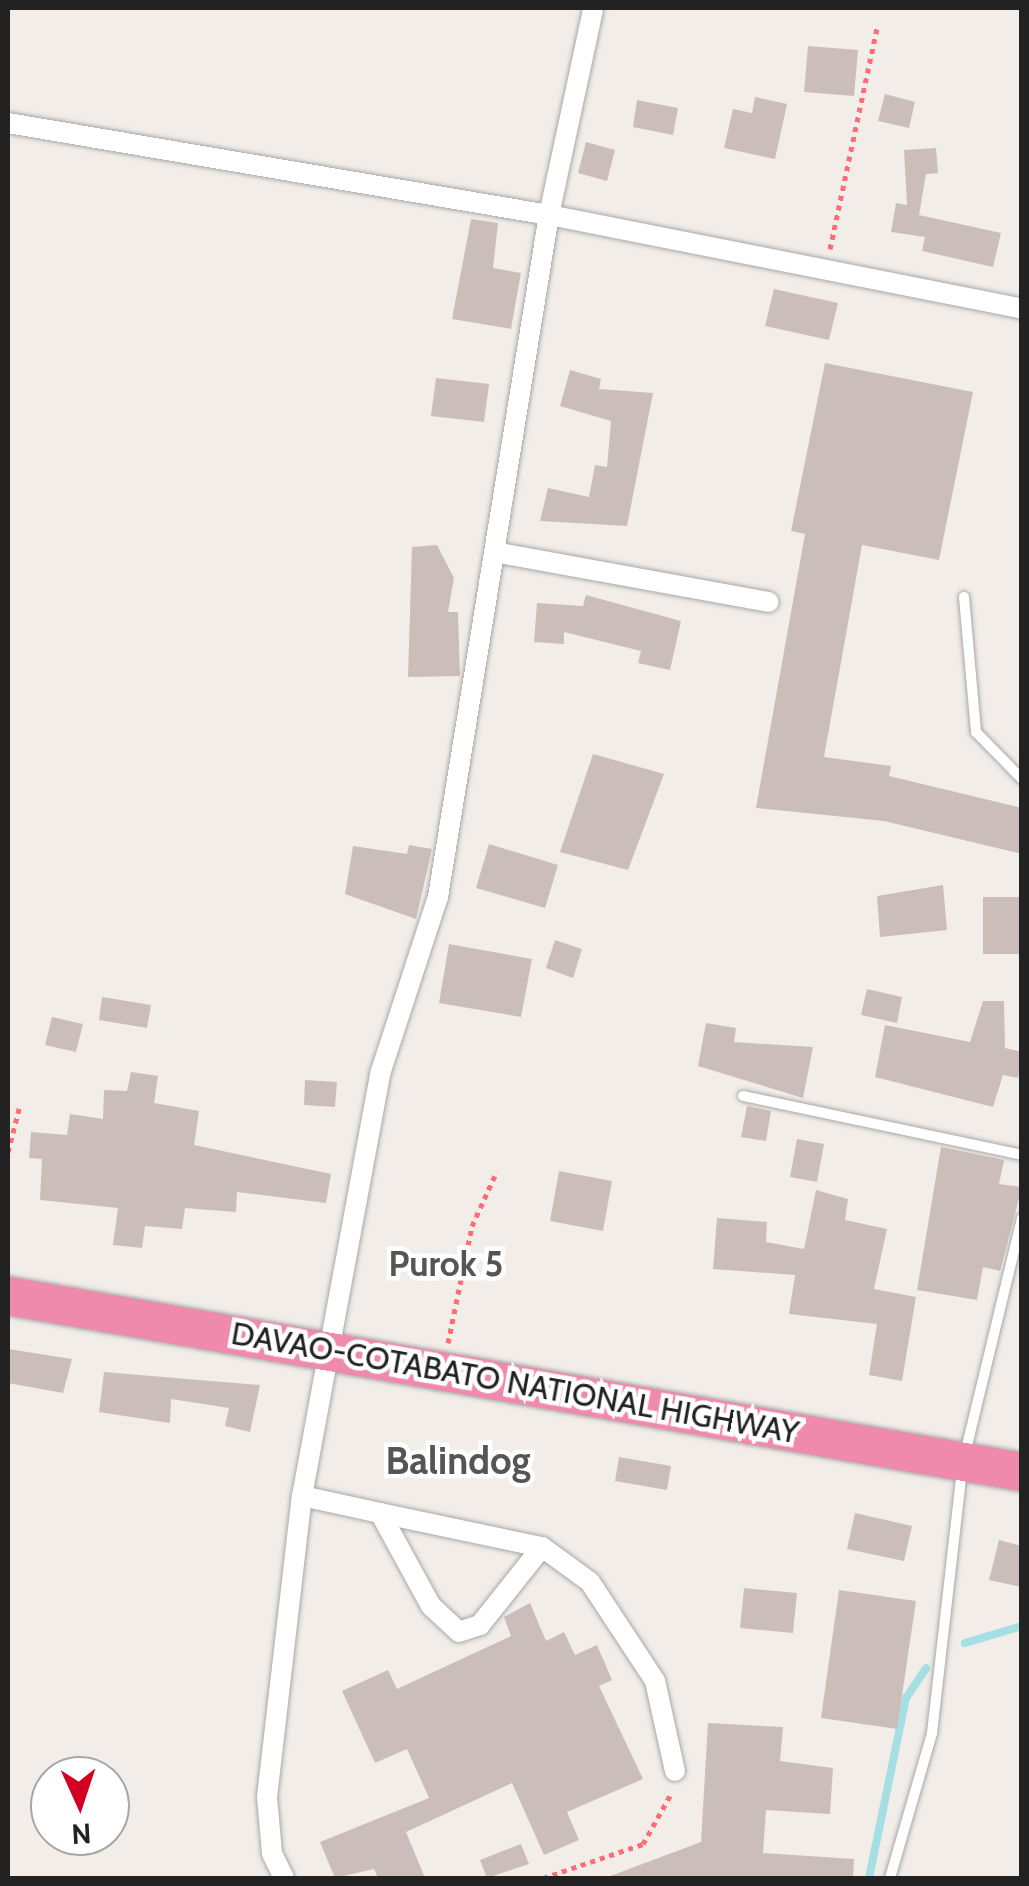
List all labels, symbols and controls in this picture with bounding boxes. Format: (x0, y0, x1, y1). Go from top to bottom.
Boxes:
district label: Purok 5 (389, 1243, 503, 1285)
street label: DAVAO-COTABATO NATIONAL HIGHWAY (228, 1314, 802, 1452)
district label: Balindog (385, 1438, 531, 1484)
north arrow (30, 1756, 130, 1856)
text: N (71, 1816, 92, 1851)

